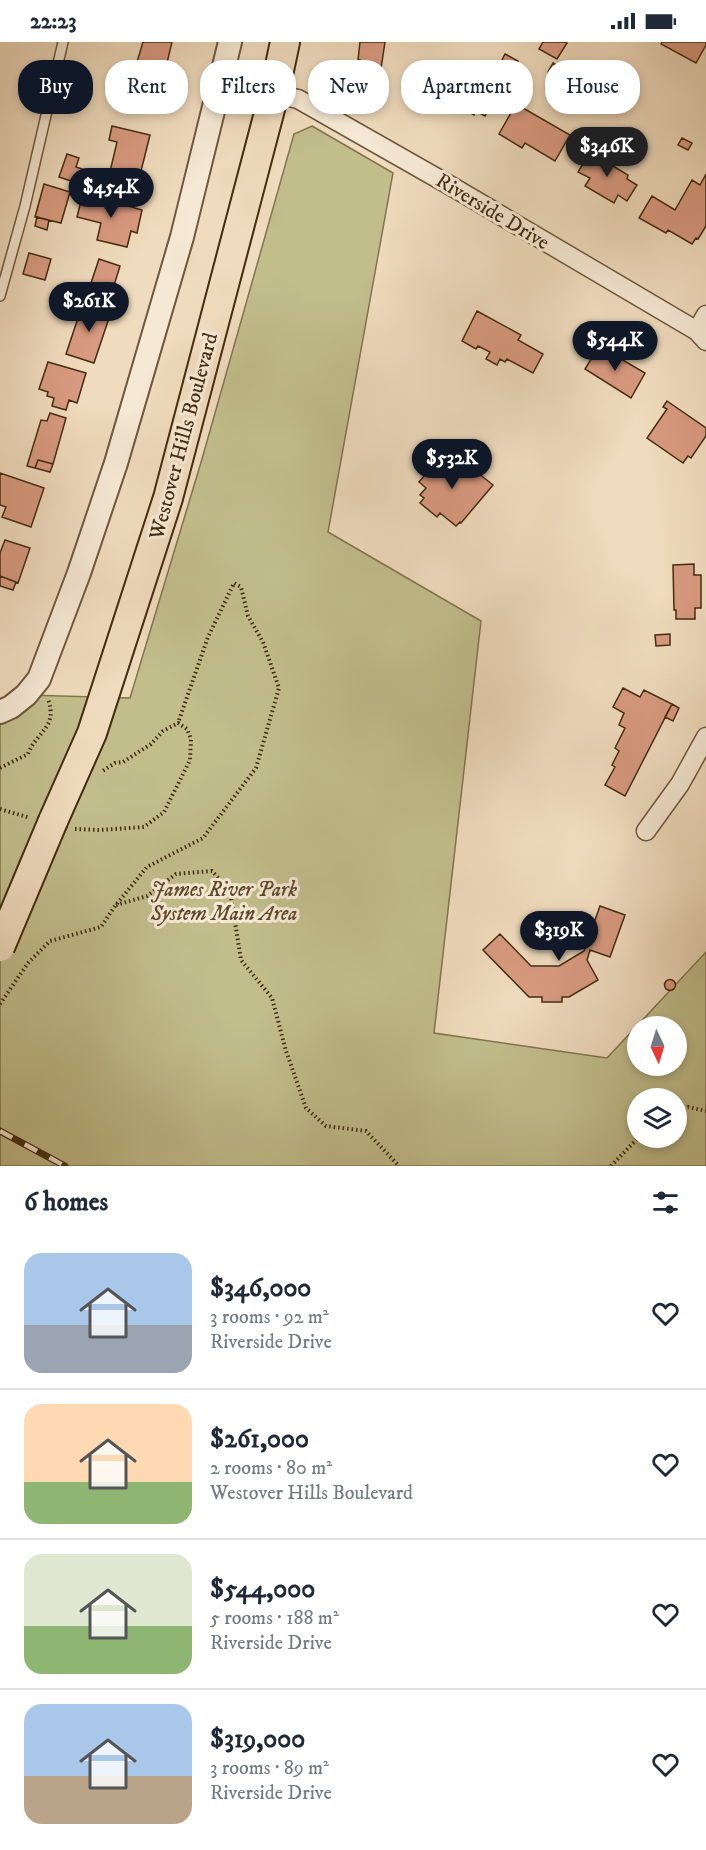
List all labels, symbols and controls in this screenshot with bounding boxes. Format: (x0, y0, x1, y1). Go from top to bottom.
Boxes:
text: 22:23 (30, 8, 76, 35)
chip: Buy (18, 60, 93, 114)
chip: Rent (105, 60, 188, 114)
chip: Filters (200, 60, 296, 114)
chip: New (308, 60, 389, 114)
chip: Apartment (401, 60, 533, 114)
chip: House (545, 60, 640, 114)
pin: $346K (565, 127, 649, 178)
text: $346K (580, 134, 634, 159)
pin: $454K (69, 168, 153, 219)
street label: Riverside Drive (431, 168, 554, 256)
text: $454K (83, 175, 139, 200)
pin: $261K (47, 282, 131, 333)
text: $261K (63, 289, 115, 314)
pin: $544K (573, 321, 657, 372)
text: $544K (587, 328, 643, 353)
street label: Westover Hills Boulevard (144, 329, 224, 544)
pin: $532K (410, 439, 494, 490)
text: $532K (426, 446, 478, 471)
park label: James River Park System Main Area (150, 877, 297, 927)
pin: $319K (517, 911, 601, 962)
text: $319K (534, 918, 584, 943)
north arrow (627, 1016, 687, 1076)
map controls (627, 1016, 687, 1148)
button: layers (627, 1088, 687, 1148)
text: 6 homes (24, 1186, 108, 1219)
icon: filters (649, 1186, 682, 1219)
text: $346,000 (210, 1272, 311, 1305)
icon: home (72, 1277, 144, 1349)
icon: heart (649, 1297, 682, 1330)
text: 3 rooms · 92 m² (210, 1305, 329, 1330)
text: Riverside Drive (210, 1330, 332, 1355)
text: $261,000 (210, 1423, 309, 1456)
icon: home (72, 1428, 144, 1500)
icon: heart (649, 1448, 682, 1481)
text: 2 rooms · 80 m² (210, 1456, 332, 1481)
text: Westover Hills Boulevard (210, 1481, 413, 1506)
text: $544,000 (210, 1573, 315, 1606)
icon: home (72, 1578, 144, 1650)
icon: heart (649, 1598, 682, 1631)
text: 5 rooms · 188 m² (210, 1606, 339, 1631)
text: Riverside Drive (210, 1631, 332, 1656)
text: $319,000 (210, 1723, 305, 1756)
icon: home (72, 1728, 144, 1800)
icon: heart (649, 1748, 682, 1781)
text: 3 rooms · 89 m² (210, 1756, 329, 1781)
text: Riverside Drive (210, 1781, 332, 1806)

